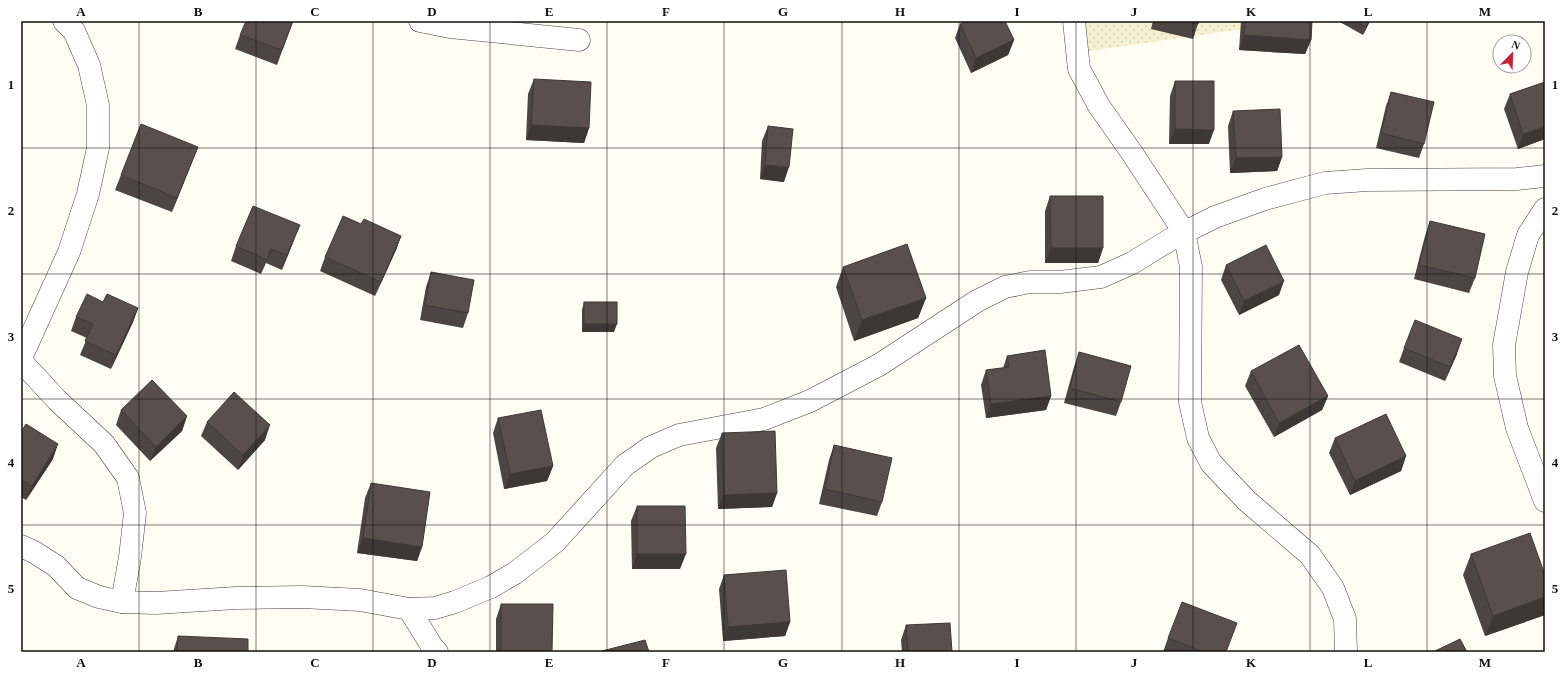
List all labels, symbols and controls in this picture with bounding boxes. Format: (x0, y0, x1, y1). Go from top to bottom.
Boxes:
text: A (76, 4, 86, 19)
text: B (194, 4, 203, 19)
text: C (310, 4, 320, 19)
text: D (427, 4, 437, 19)
text: E (545, 4, 553, 19)
text: F (662, 4, 670, 19)
text: G (778, 4, 788, 19)
text: H (895, 4, 905, 19)
text: I (1014, 4, 1020, 19)
text: J (1131, 4, 1138, 19)
text: K (1246, 4, 1257, 19)
text: L (1364, 4, 1373, 19)
text: M (1479, 4, 1491, 19)
north arrow (1492, 34, 1532, 74)
text: N (1510, 38, 1522, 52)
text: 1 (8, 77, 14, 92)
text: 1 (1552, 77, 1558, 92)
text: 2 (8, 203, 14, 218)
text: 2 (1552, 203, 1558, 218)
text: 3 (8, 329, 15, 344)
text: 3 (1552, 329, 1559, 344)
text: 4 (8, 455, 15, 470)
text: 4 (1552, 455, 1559, 470)
text: 5 (8, 581, 15, 596)
text: 5 (1552, 581, 1559, 596)
text: A (76, 655, 86, 670)
text: B (194, 655, 203, 670)
text: C (310, 655, 320, 670)
text: D (427, 655, 437, 670)
text: E (545, 655, 553, 670)
text: F (662, 655, 670, 670)
text: G (778, 655, 788, 670)
text: H (895, 655, 905, 670)
text: I (1014, 655, 1020, 670)
text: J (1131, 655, 1138, 670)
text: K (1246, 655, 1257, 670)
text: L (1364, 655, 1373, 670)
text: M (1479, 655, 1491, 670)

